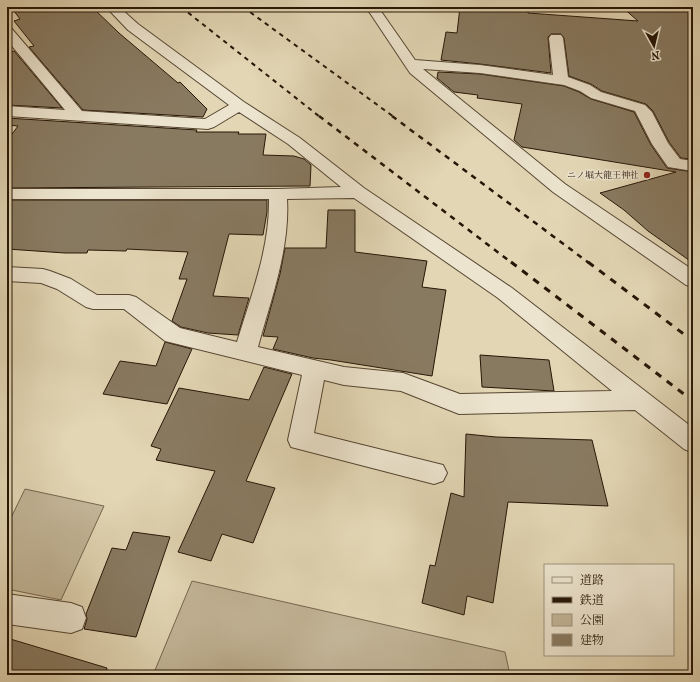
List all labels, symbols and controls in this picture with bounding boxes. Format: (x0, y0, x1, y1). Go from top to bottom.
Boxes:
north arrow (634, 26, 674, 66)
text: N (650, 48, 660, 63)
place label: ニノ堀大龍王神社 (567, 170, 639, 180)
marker: ニノ堀大龍王神社 (642, 170, 652, 180)
legend (544, 564, 674, 656)
text: 道路 (580, 573, 604, 587)
text: 鉄道 (579, 593, 604, 607)
text: 公園 (580, 613, 604, 627)
text: 建物 (580, 633, 604, 647)

